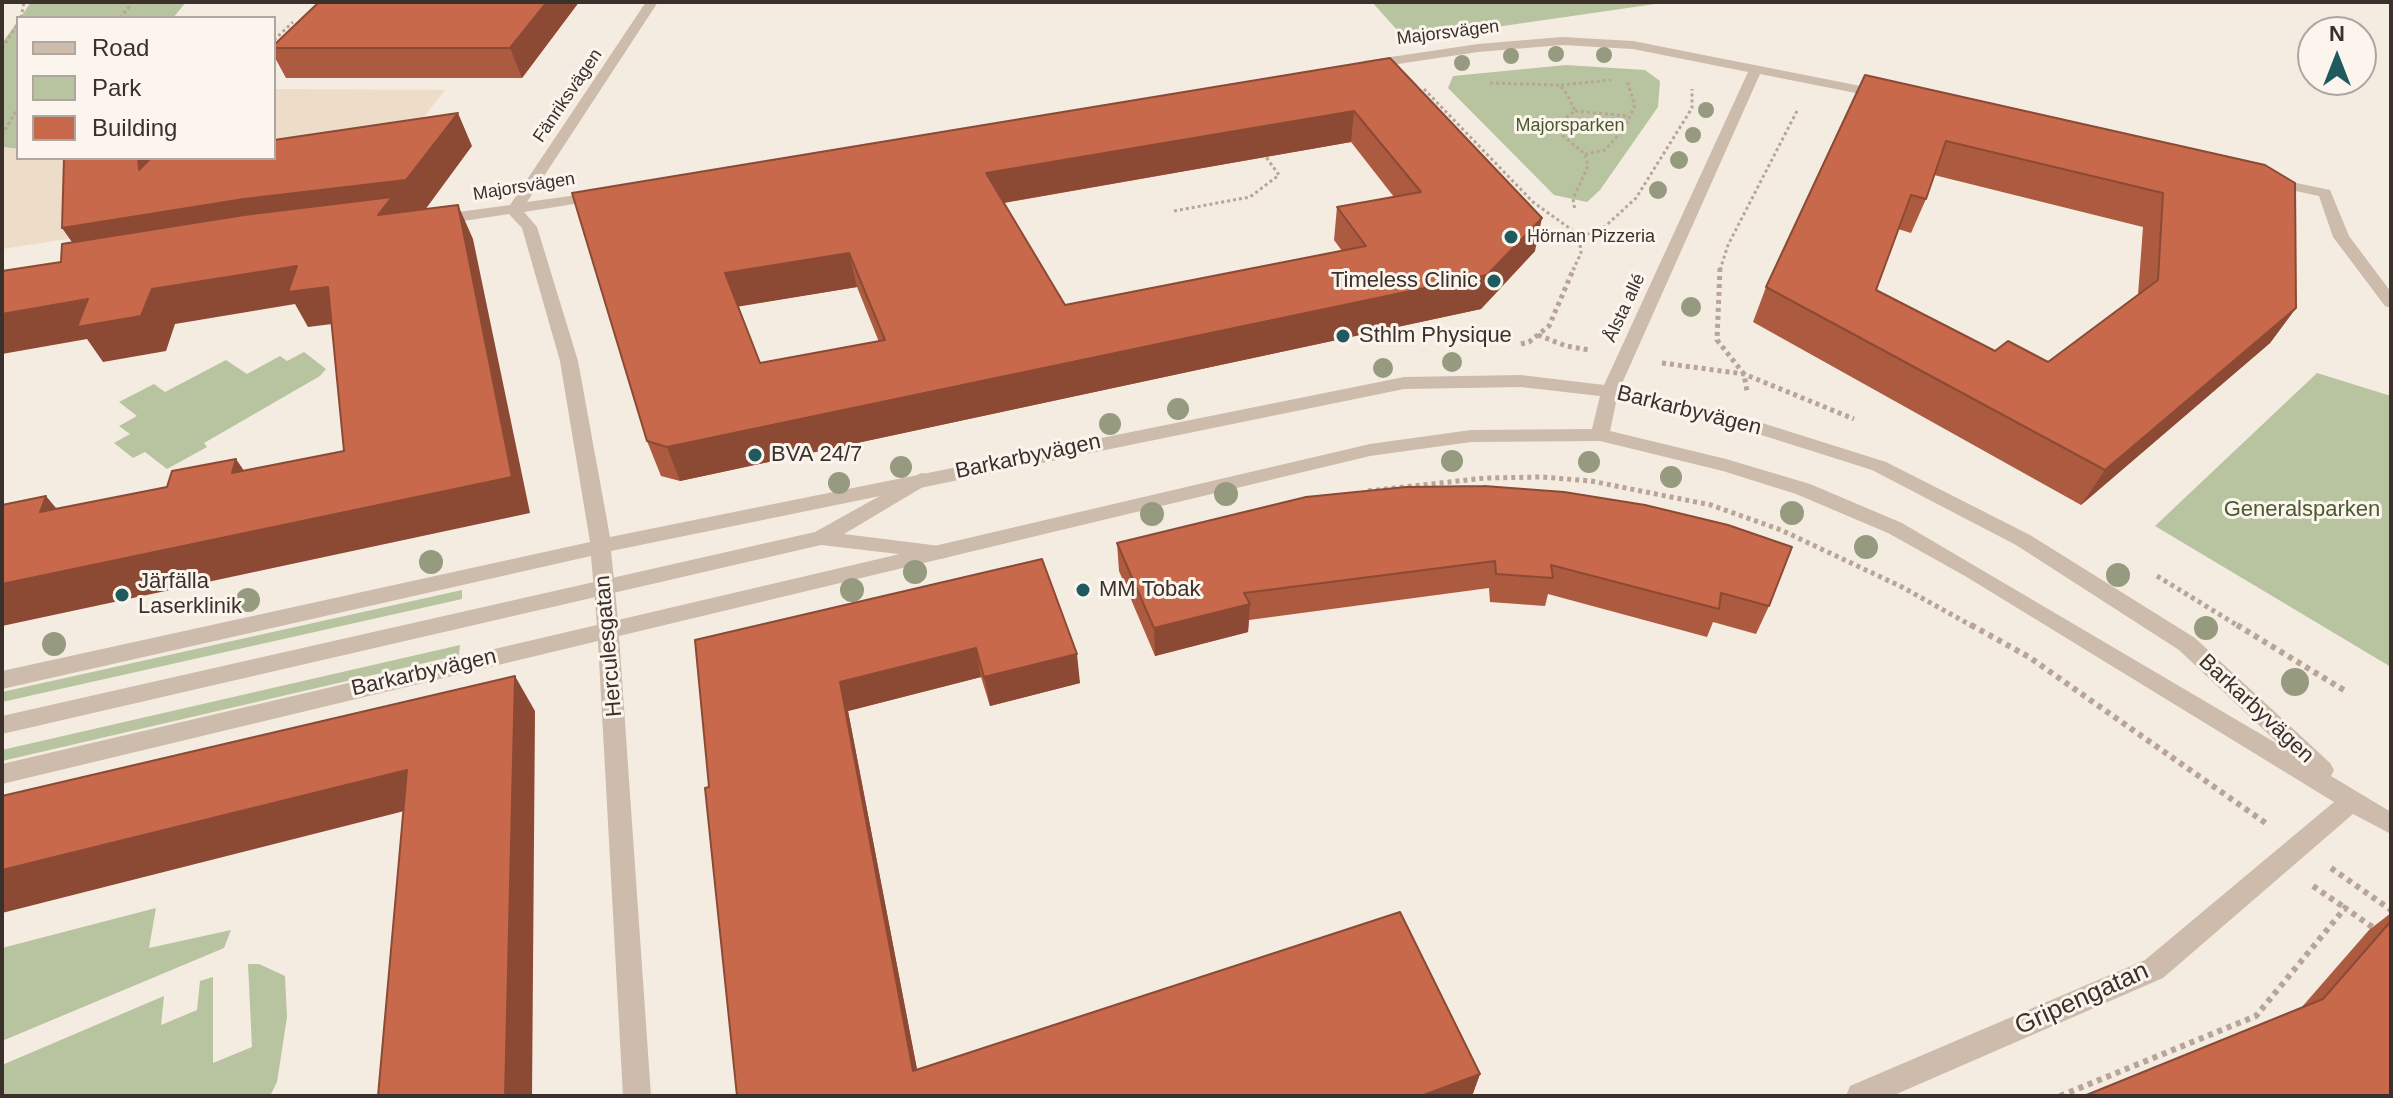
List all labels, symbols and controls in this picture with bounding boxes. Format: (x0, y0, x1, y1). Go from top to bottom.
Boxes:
legend (16, 16, 276, 160)
street label: Majorsvägen (1396, 16, 1500, 50)
north arrow (2297, 16, 2377, 96)
text: N (2329, 21, 2345, 46)
text: Road (92, 34, 149, 61)
street label: Fänriksvägen (529, 45, 607, 147)
text: Park (92, 74, 141, 101)
text: Building (92, 114, 177, 141)
park label: Majorsparken (1515, 115, 1625, 137)
street label: Majorsvägen (471, 168, 577, 206)
place label: Hörnan Pizzeria (1527, 226, 1655, 248)
marker: Hörnan Pizzeria (1502, 228, 1520, 246)
place label: Timeless Clinic (1331, 268, 1478, 294)
street label: Ålsta allé (1600, 270, 1650, 346)
marker: Timeless Clinic (1485, 272, 1503, 290)
place label: Sthlm Physique (1359, 323, 1512, 349)
marker: Sthlm Physique (1334, 327, 1352, 345)
street label: Barkarbyvägen (1614, 380, 1764, 442)
street label: Barkarbyvägen (953, 429, 1103, 485)
place label: BVA 24/7 (771, 442, 862, 468)
marker: BVA 24/7 (746, 446, 764, 464)
park label: Generalsparken (2224, 497, 2380, 523)
place label: Järfälla Laserklinik (138, 569, 242, 620)
street label: Herculesgatan (590, 574, 628, 718)
place label: MM Tobak (1099, 577, 1200, 603)
marker: MM Tobak (1074, 581, 1092, 599)
marker: Järfälla Laserklinik (113, 586, 131, 604)
street label: Barkarbyvägen (349, 643, 499, 703)
street label: Barkarbyvägen (2193, 649, 2319, 769)
street label: Gripengatan (2010, 956, 2154, 1042)

